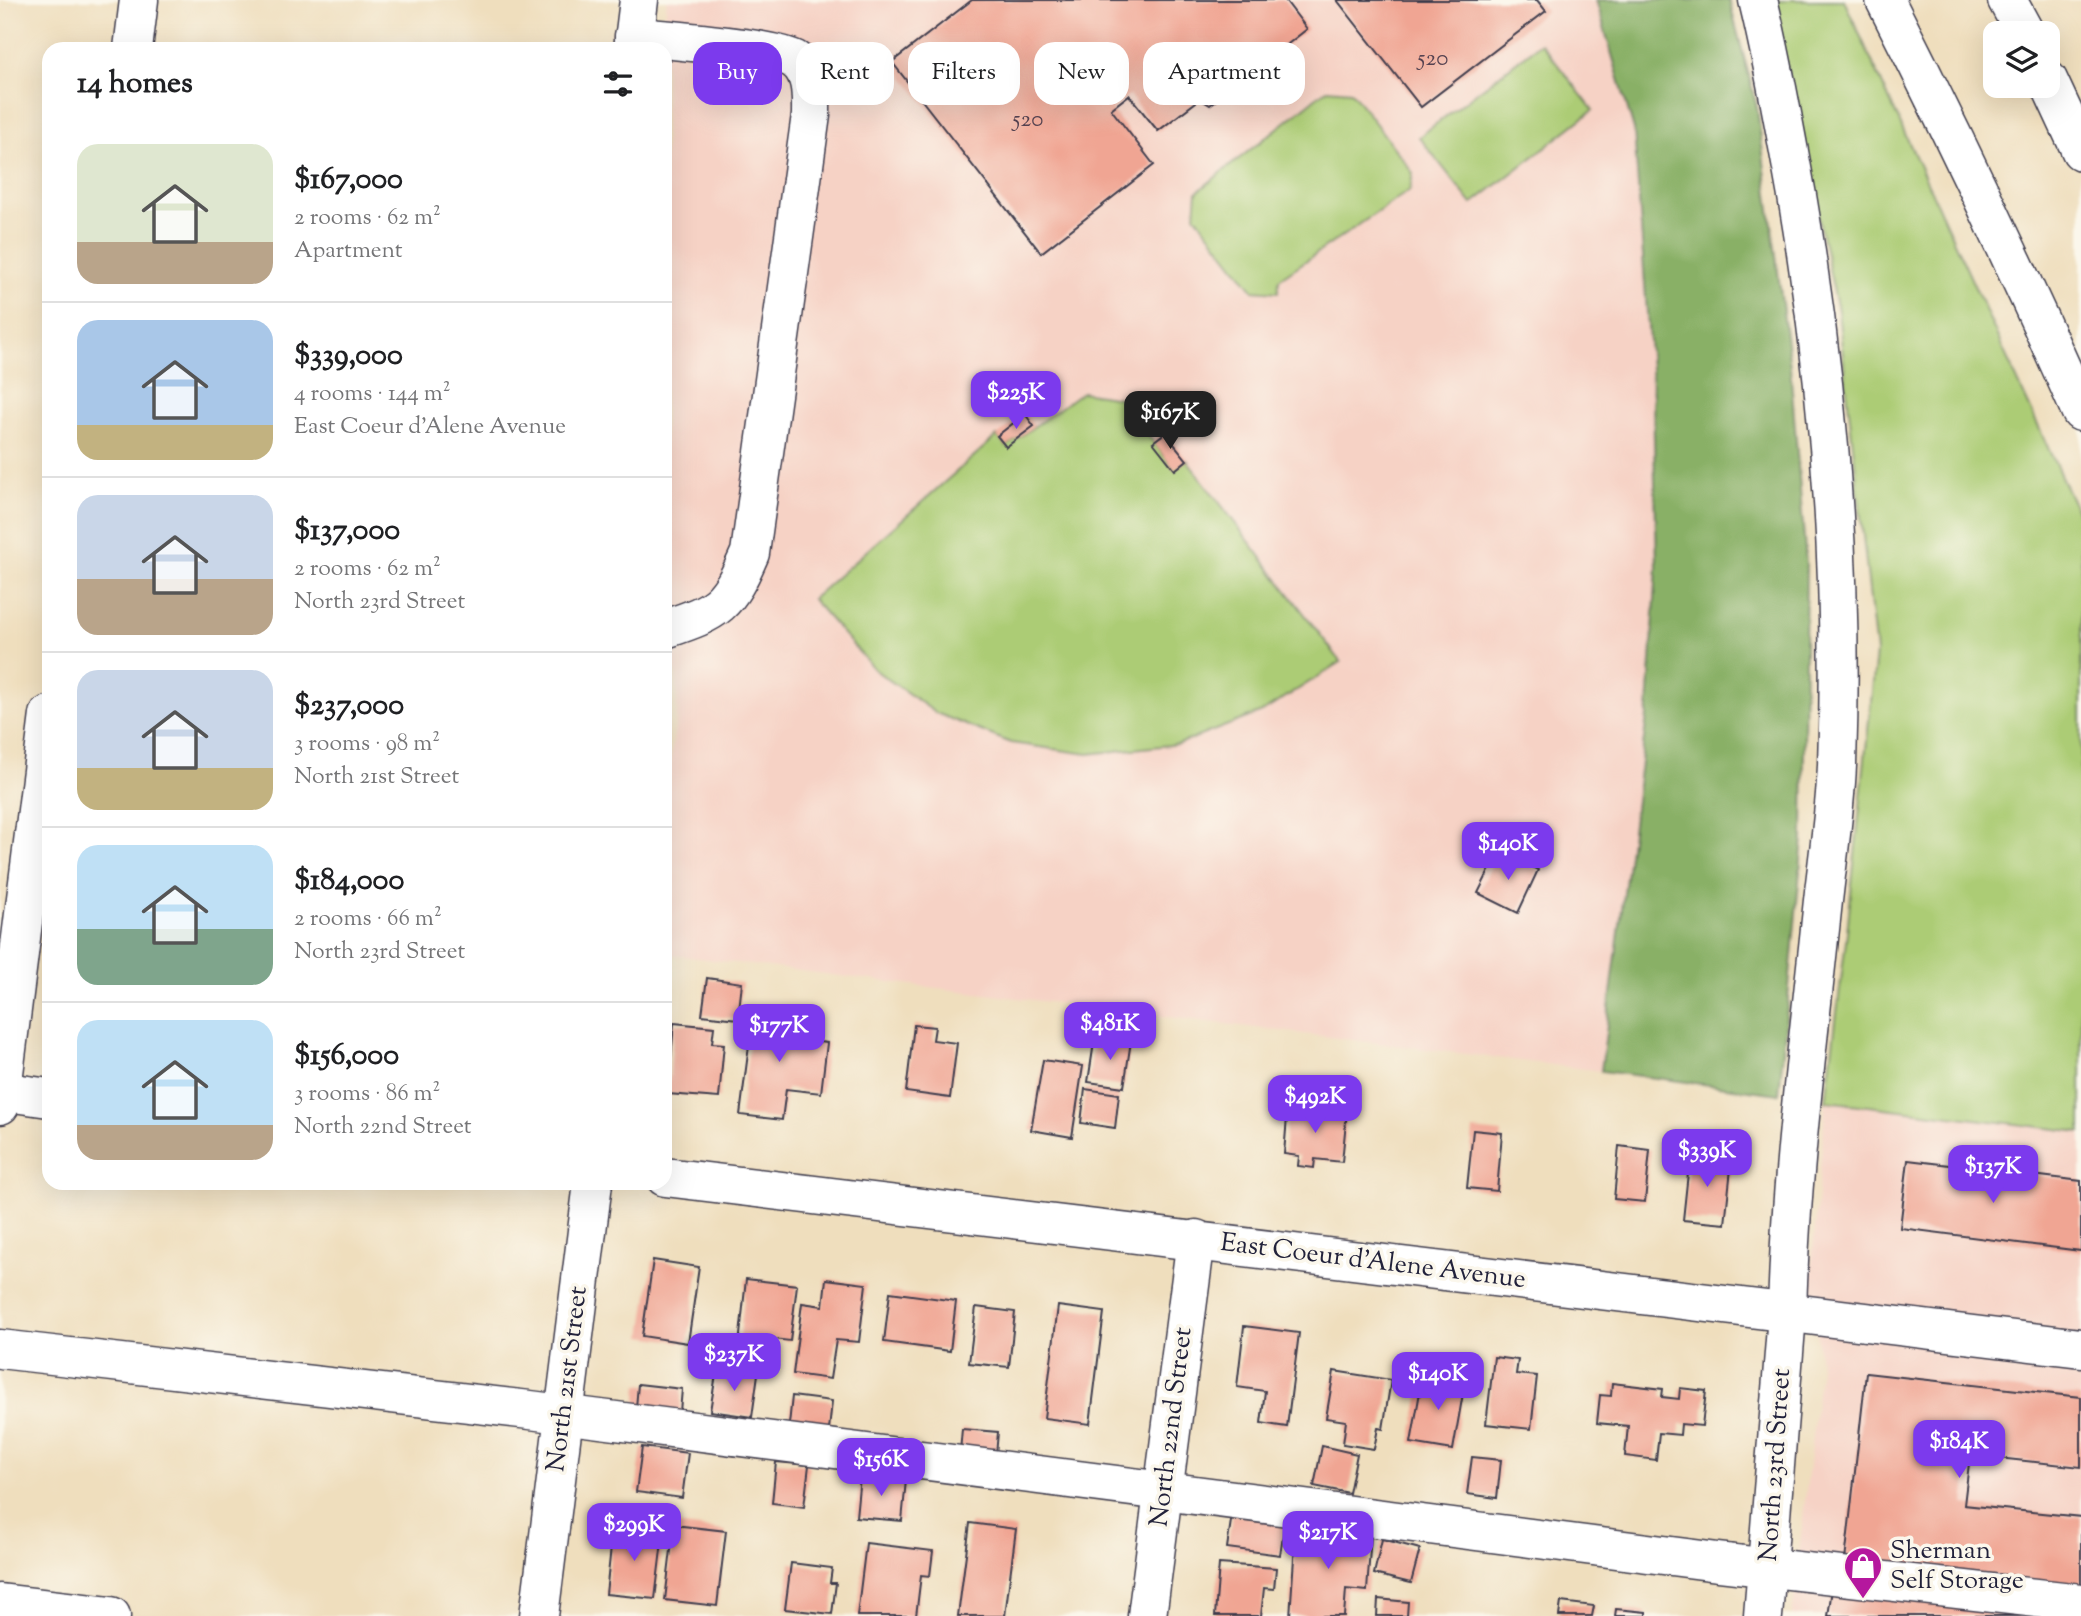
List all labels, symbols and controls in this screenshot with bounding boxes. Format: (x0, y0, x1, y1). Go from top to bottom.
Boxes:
map controls (1983, 21, 2060, 98)
button: layers (1983, 21, 2060, 98)
chip: Buy (693, 42, 782, 105)
chip: Rent (796, 42, 894, 105)
chip: Filters (908, 42, 1020, 105)
chip: New (1034, 42, 1129, 105)
chip: Apartment (1143, 42, 1305, 105)
house number: 520 (1416, 43, 1448, 76)
text: 14 homes (77, 63, 193, 106)
icon: filters (599, 65, 637, 103)
house number: 520 (1011, 104, 1043, 137)
text: $167,000 (294, 159, 403, 202)
icon: home (133, 172, 217, 256)
text: 2 rooms · 62 m² (294, 202, 441, 235)
text: Apartment (294, 235, 403, 268)
text: $339,000 (294, 335, 403, 378)
icon: home (133, 348, 217, 432)
pin: $225K (967, 372, 1065, 431)
text: $225K (987, 377, 1045, 410)
text: 4 rooms · 144 m² (294, 378, 451, 411)
pin: $167K (1121, 392, 1219, 451)
text: $167K (1140, 397, 1200, 430)
text: East Coeur d'Alene Avenue (294, 411, 566, 444)
text: $137,000 (294, 510, 400, 553)
icon: home (133, 523, 217, 607)
text: 2 rooms · 62 m² (294, 553, 441, 586)
text: North 23rd Street (294, 586, 465, 619)
text: $237,000 (294, 685, 404, 728)
icon: home (133, 698, 217, 782)
text: 3 rooms · 98 m² (294, 728, 440, 761)
text: North 21st Street (294, 761, 459, 794)
pin: $140K (1459, 822, 1557, 882)
text: $140K (1478, 828, 1538, 861)
text: $184,000 (294, 860, 404, 903)
icon: home (133, 873, 217, 957)
text: 2 rooms · 66 m² (294, 903, 442, 936)
text: North 23rd Street (294, 936, 465, 969)
pin: $481K (1061, 1002, 1159, 1062)
pin: $177K (730, 1004, 828, 1064)
text: $481K (1080, 1008, 1140, 1041)
text: $177K (749, 1010, 809, 1043)
text: $156,000 (294, 1035, 399, 1078)
icon: home (133, 1048, 217, 1132)
pin: $492K (1266, 1076, 1364, 1135)
text: 3 rooms · 86 m² (294, 1078, 440, 1111)
text: $492K (1284, 1081, 1346, 1114)
text: North 22nd Street (294, 1111, 472, 1144)
pin: $339K (1658, 1130, 1756, 1189)
text: $339K (1678, 1135, 1736, 1168)
pin: $137K (1944, 1146, 2042, 1205)
text: $137K (1964, 1151, 2022, 1184)
street label: East Coeur d'Alene Avenue (1218, 1225, 1528, 1299)
street label: North 21st Street (538, 1284, 598, 1474)
street label: North 22nd Street (1141, 1325, 1203, 1529)
pin: $237K (685, 1334, 783, 1393)
text: $237K (704, 1339, 764, 1372)
pin: $140K (1389, 1352, 1487, 1412)
text: $140K (1408, 1358, 1468, 1391)
street label: North 23rd Street (1751, 1367, 1801, 1563)
pin: $184K (1910, 1420, 2008, 1480)
text: $184K (1929, 1426, 1989, 1459)
pin: $156K (832, 1438, 930, 1498)
text: $156K (853, 1444, 909, 1477)
pin: $299K (585, 1504, 683, 1563)
text: $299K (603, 1509, 665, 1542)
pin: $217K (1279, 1512, 1377, 1571)
text: $217K (1298, 1517, 1358, 1550)
place label: Sherman Self Storage (1890, 1533, 2024, 1600)
shop icon: Sherman Self Storage (1842, 1545, 1884, 1600)

